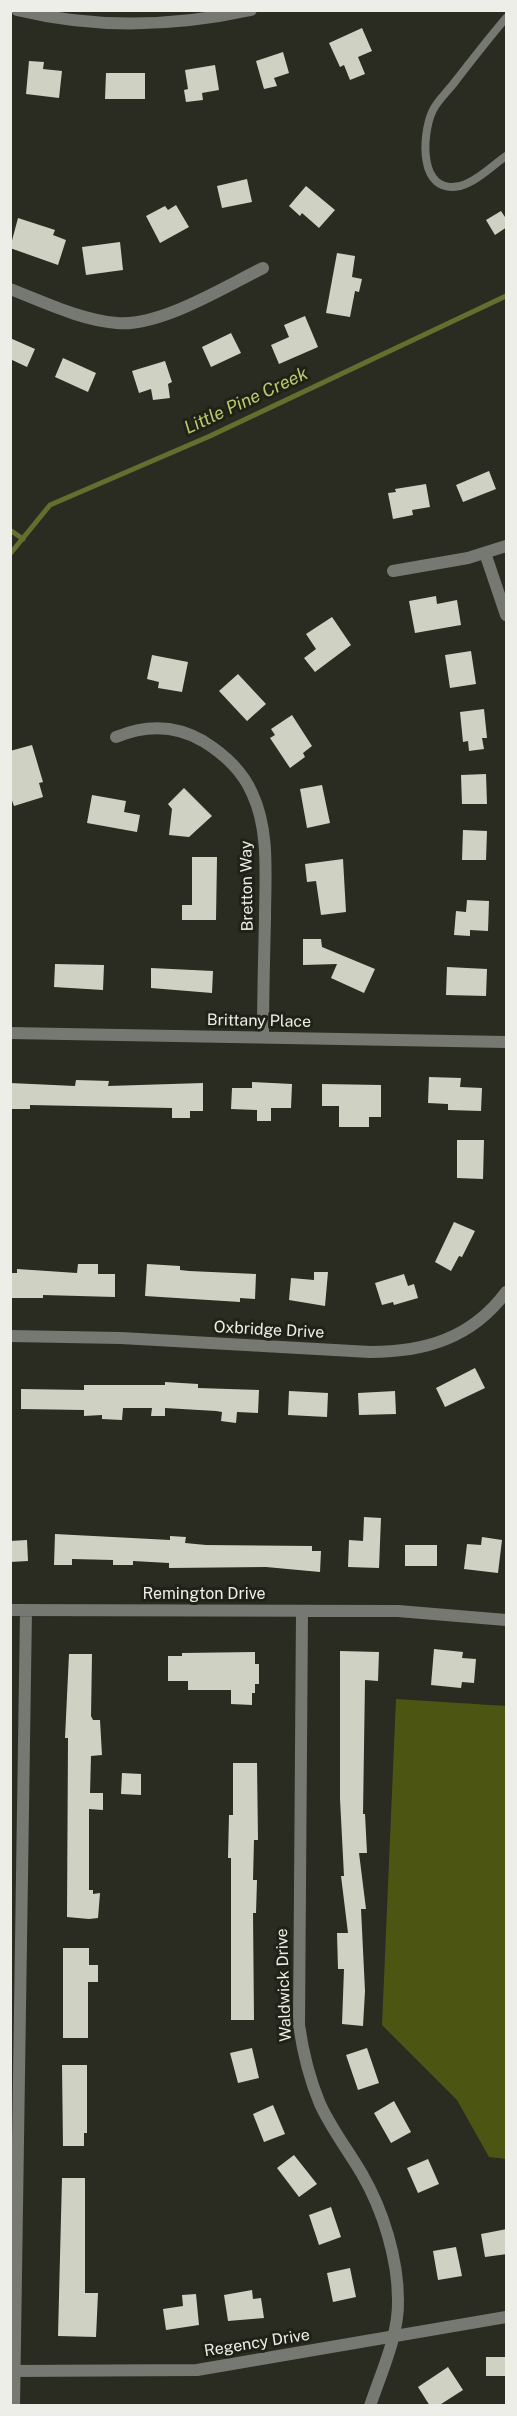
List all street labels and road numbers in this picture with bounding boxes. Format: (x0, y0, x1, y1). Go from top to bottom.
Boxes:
street label: Bretton Way (237, 840, 257, 932)
street label: Brittany Place (207, 1010, 311, 1032)
street label: Oxbridge Drive (213, 1318, 325, 1342)
street label: Remington Drive (142, 1584, 266, 1604)
street label: Waldwick Drive (272, 1928, 296, 2042)
street label: Regency Drive (203, 2325, 311, 2361)

